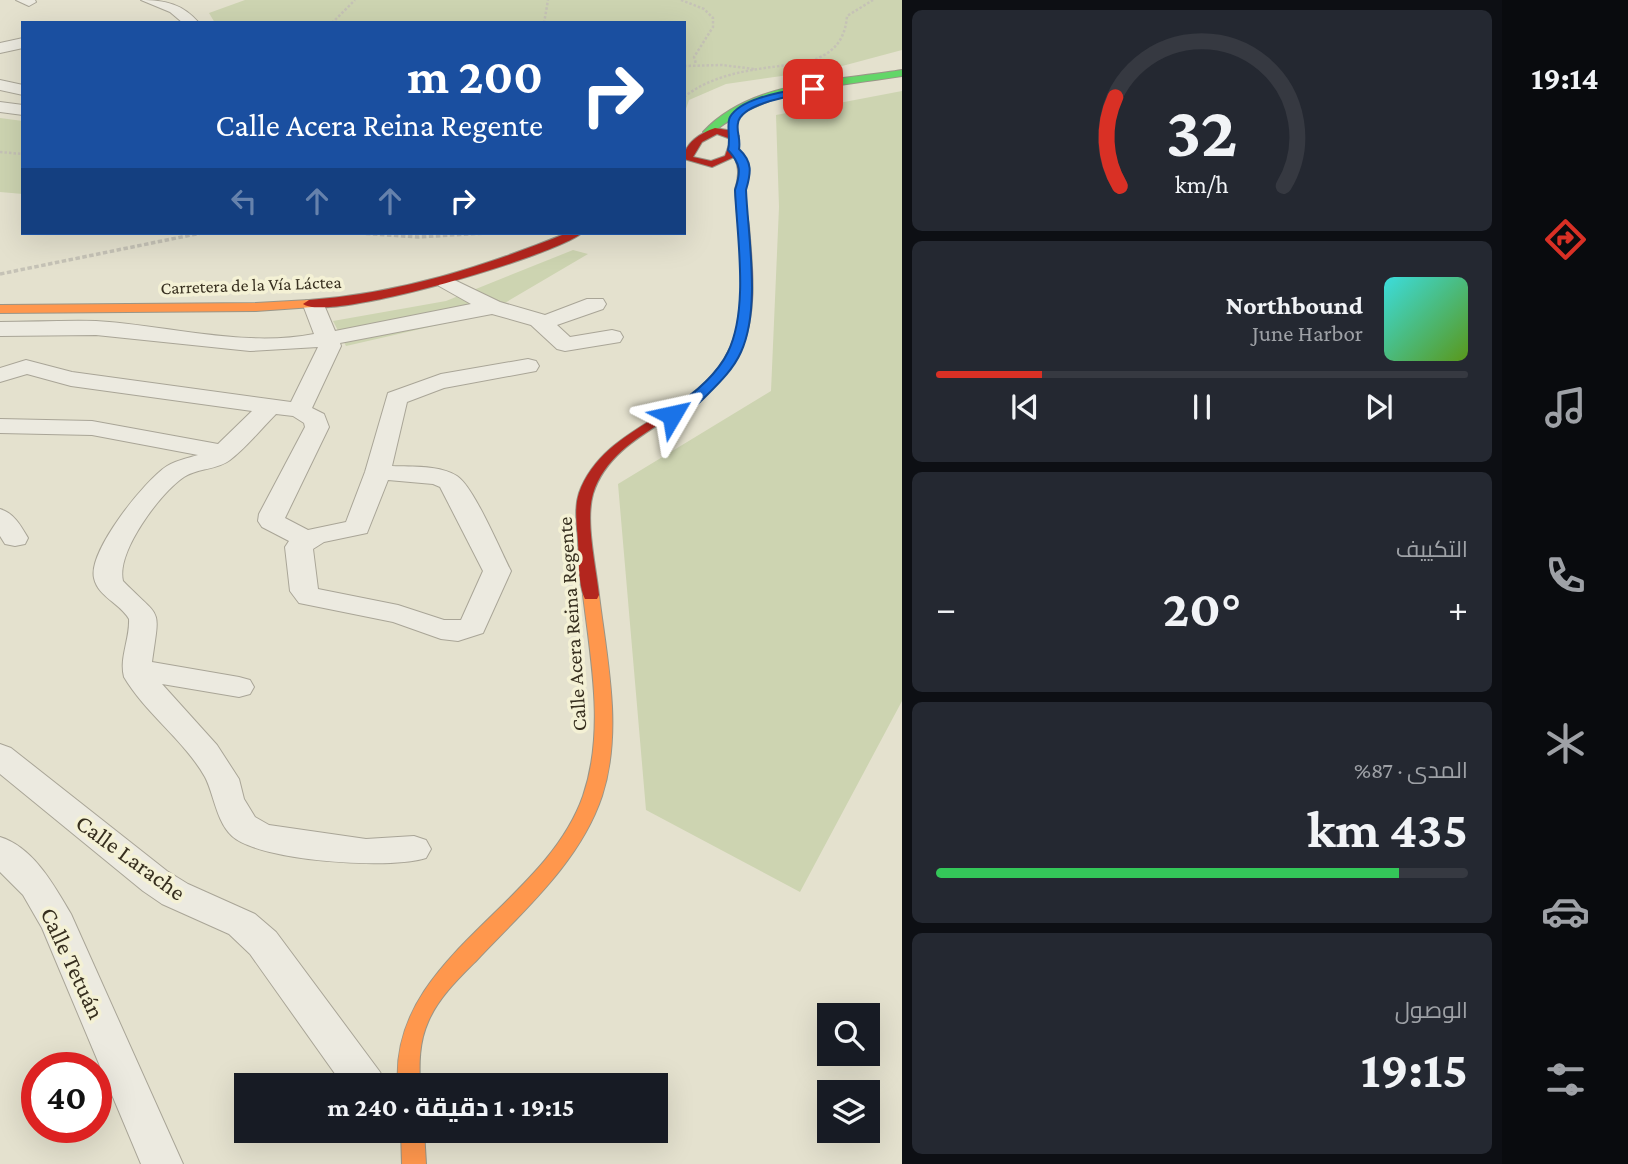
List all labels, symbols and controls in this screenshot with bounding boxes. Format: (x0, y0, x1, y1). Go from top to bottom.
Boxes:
text: 200 m (408, 49, 543, 104)
icon: right (567, 49, 658, 140)
pin (783, 59, 843, 119)
text: 19:14 (1531, 60, 1599, 96)
icon: arrive (794, 70, 832, 108)
text: 32 (1166, 92, 1238, 173)
text: Calle Acera Reina Regente (215, 107, 543, 143)
text: km/h (1175, 171, 1229, 198)
icon: left (225, 182, 263, 220)
icon: ahead (298, 182, 336, 220)
icon: ahead (371, 182, 409, 220)
icon: right (444, 182, 482, 220)
icon: directions (1541, 215, 1590, 264)
street label: Carretera de la Vía Láctea (160, 272, 342, 298)
text: Northbound (1226, 291, 1363, 320)
text: June Harbor (1252, 320, 1363, 346)
position arrow (635, 378, 709, 452)
icon: music (1541, 383, 1590, 432)
icon: previous (1006, 388, 1044, 426)
icon: pause (1183, 388, 1221, 426)
icon: next (1360, 388, 1398, 426)
street label: Calle Acera Reina Regente (553, 516, 591, 732)
text: التكييف (1396, 536, 1468, 562)
icon: phone (1541, 551, 1590, 600)
text: 20° (1163, 579, 1241, 637)
text: − (936, 587, 956, 629)
text: + (1448, 587, 1468, 629)
icon: climate (1541, 719, 1590, 768)
text: المدى · 87% (1354, 757, 1468, 783)
text: 435 km (1307, 800, 1468, 858)
street label: Calle Larache (71, 808, 191, 906)
icon: car (1541, 887, 1590, 936)
street label: Calle Tetuán (35, 903, 111, 1023)
text: الوصول (1395, 997, 1468, 1023)
map controls (817, 1003, 880, 1143)
button: search (817, 1003, 880, 1066)
text: 19:15 (1361, 1040, 1468, 1098)
speed limit sign: 40 (21, 1052, 112, 1143)
icon: filters (1541, 1055, 1590, 1104)
button: layers (817, 1080, 880, 1143)
text: 19:15 · 1 دقيقة · 240 m (327, 1093, 575, 1122)

